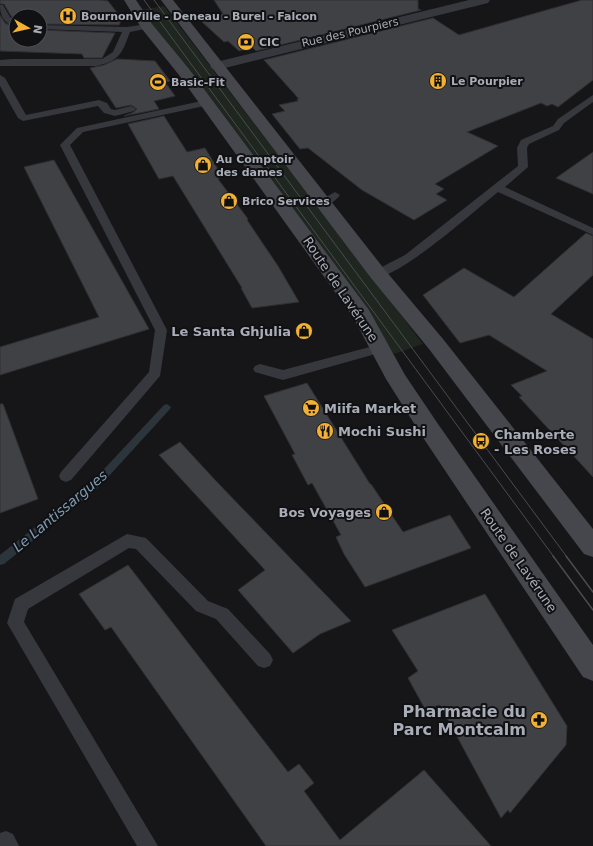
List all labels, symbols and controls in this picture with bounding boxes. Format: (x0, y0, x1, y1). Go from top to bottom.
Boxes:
hospital icon: BournonVille - Deneau - Burel - Falcon (58, 6, 78, 26)
north arrow (8, 8, 48, 48)
place label: BournonVille - Deneau - Burel - Falcon (81, 10, 317, 23)
street label: Rue des Pourpiers (300, 15, 400, 50)
text: N (30, 24, 44, 35)
bank icon: CIC (236, 32, 256, 52)
place label: CIC (259, 36, 279, 49)
building icon: Le Pourpier (428, 71, 448, 91)
sports icon: Basic-Fit (148, 72, 168, 92)
place label: Le Pourpier (451, 75, 523, 88)
place label: Basic-Fit (171, 76, 225, 89)
place label: Au Comptoir des dames (216, 153, 294, 179)
shop icon: Au Comptoir des dames (193, 155, 213, 175)
shop icon: Brico Services (219, 191, 239, 211)
place label: Brico Services (242, 195, 330, 208)
street label: Route de Lavérune (300, 234, 381, 344)
shop icon: Le Santa Ghjulia (294, 321, 314, 341)
place label: Le Santa Ghjulia (171, 324, 291, 339)
supermarket icon: Miifa Market (301, 398, 321, 418)
place label: Miifa Market (324, 401, 416, 416)
restaurant icon: Mochi Sushi (315, 421, 335, 441)
place label: Mochi Sushi (338, 424, 426, 439)
place label: Chamberte - Les Roses (494, 427, 577, 457)
bus stop icon: Chamberte - Les Roses (471, 431, 491, 451)
water label: Le Lantissargues (10, 467, 110, 555)
shop icon: Bos Voyages (374, 502, 394, 522)
place label: Bos Voyages (279, 505, 371, 520)
street label: Route de Lavérune (477, 506, 560, 615)
place label: Pharmacie du Parc Montcalm (393, 702, 526, 739)
pharmacy icon: Pharmacie du Parc Montcalm (529, 710, 549, 730)

